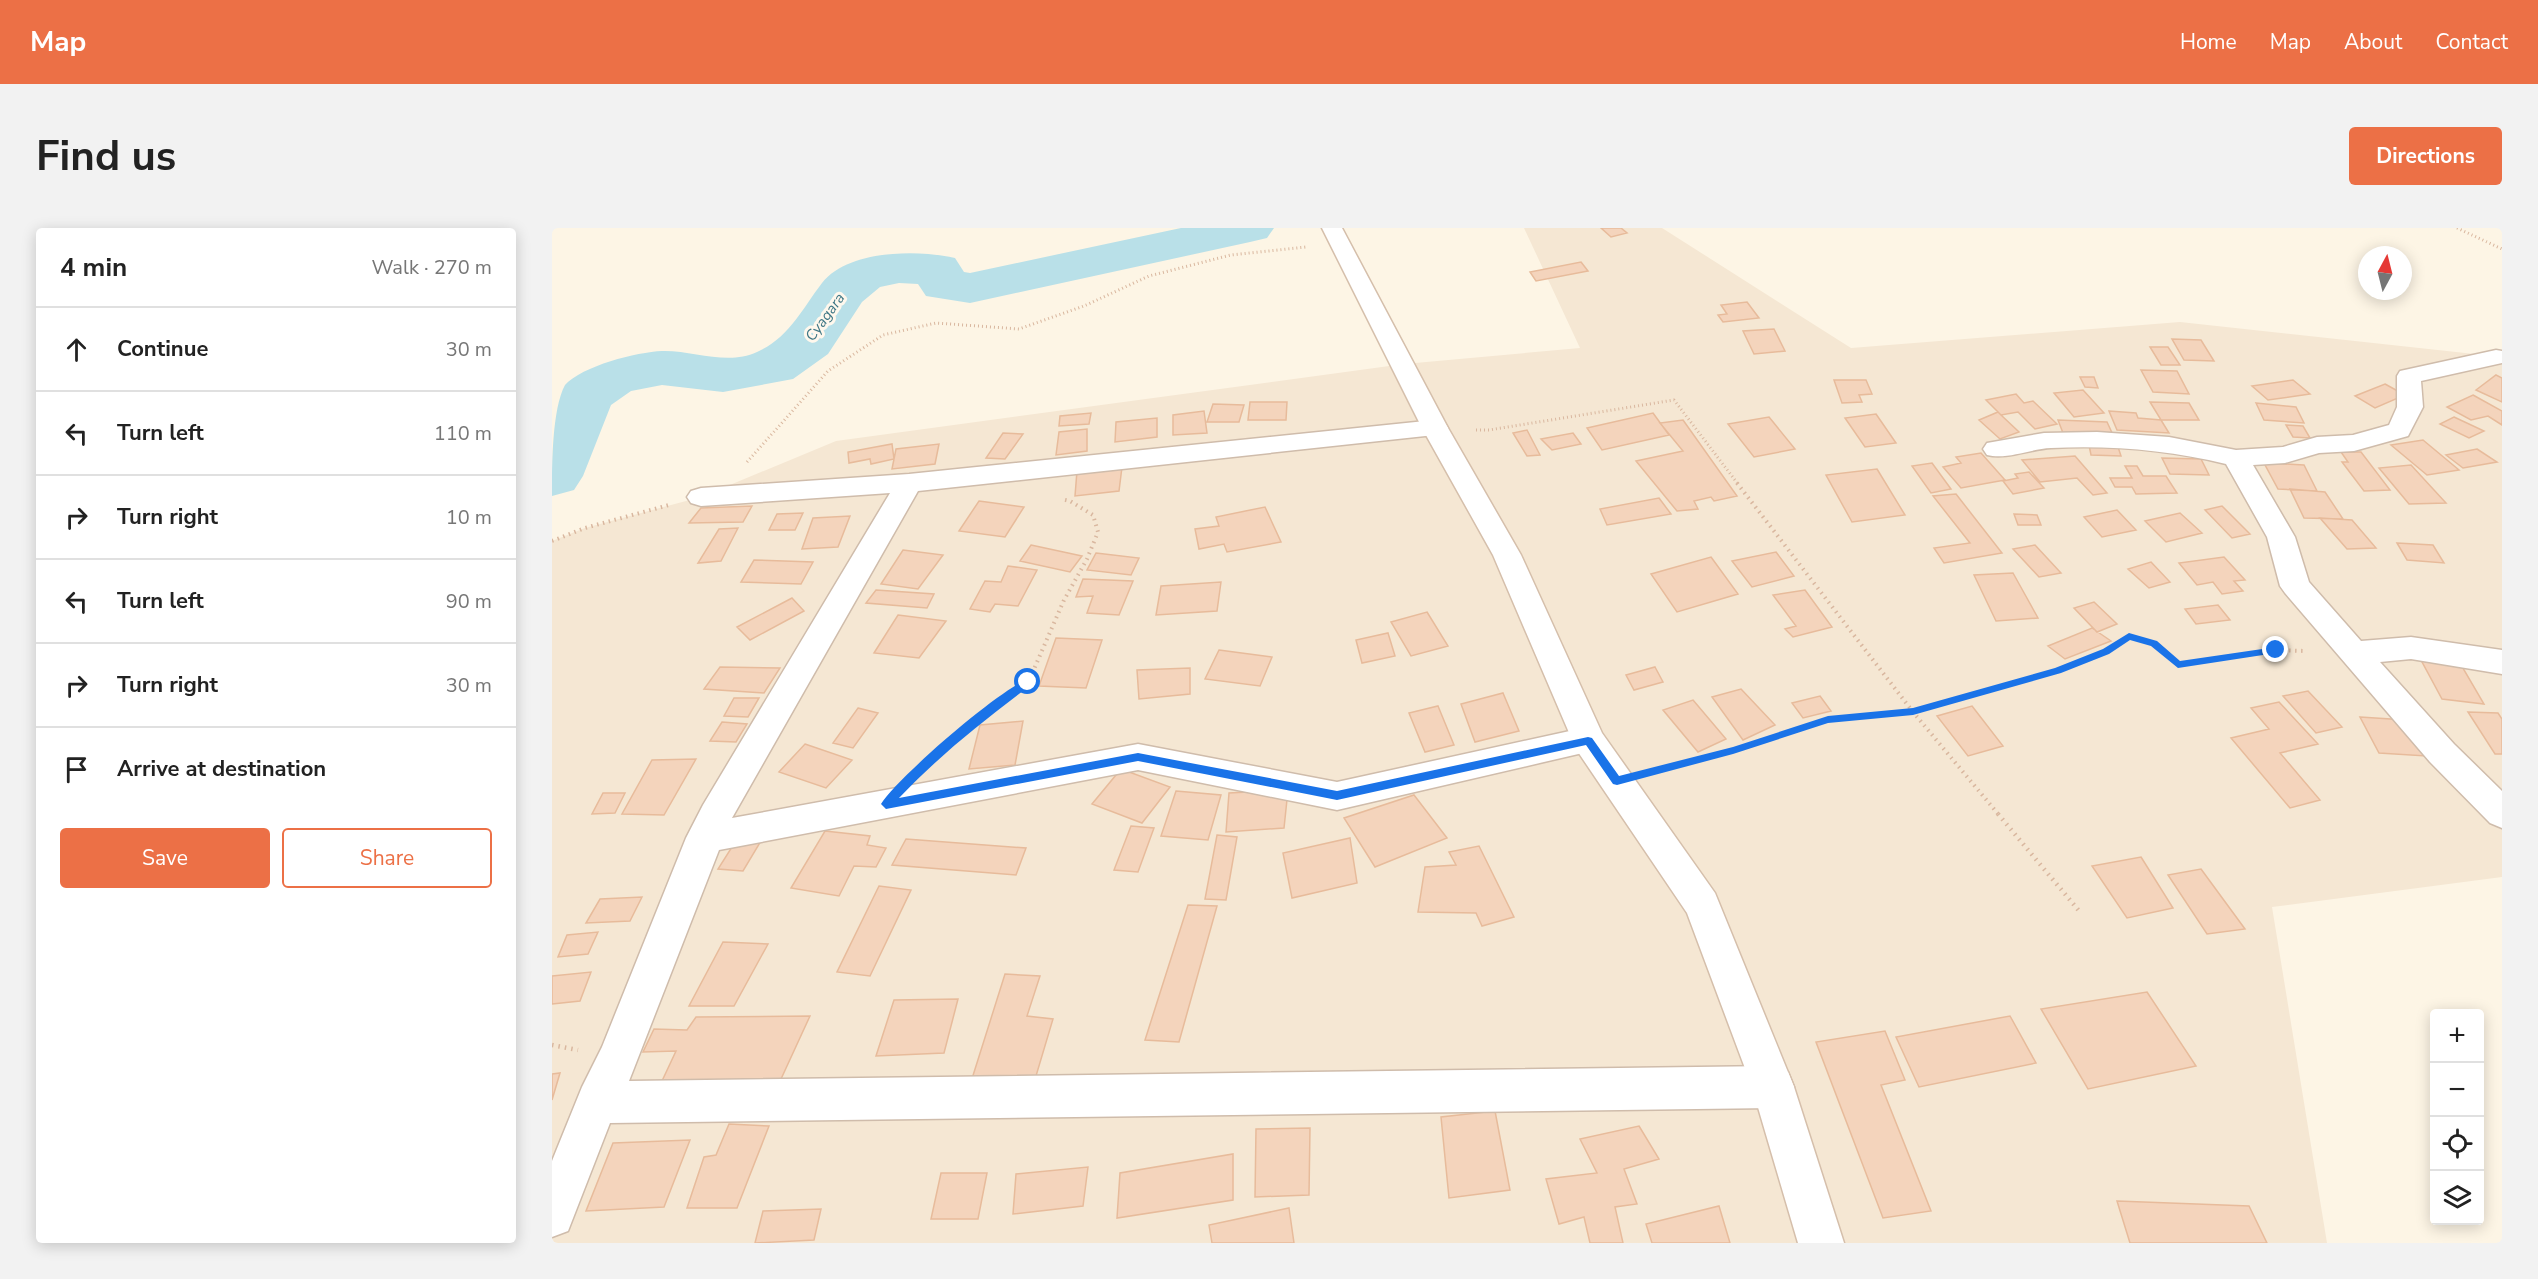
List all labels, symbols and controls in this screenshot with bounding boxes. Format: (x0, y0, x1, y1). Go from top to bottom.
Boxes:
text: Map (30, 23, 86, 61)
text: Home (2180, 28, 2237, 56)
text: Map (2270, 28, 2311, 56)
text: About (2344, 28, 2402, 56)
text: Contact (2435, 28, 2508, 56)
button: Directions (2349, 127, 2502, 185)
text: Find us (36, 128, 176, 185)
north arrow (2358, 246, 2412, 300)
text: 4 min (60, 250, 127, 285)
text: Walk · 270 m (372, 254, 492, 281)
water label: Cyagara (801, 289, 849, 345)
icon: ahead (60, 333, 93, 366)
text: Continue (117, 334, 208, 364)
text: 30 m (446, 336, 492, 363)
icon: left (60, 417, 93, 450)
text: Turn left (117, 418, 204, 448)
text: 110 m (434, 420, 492, 447)
icon: right (60, 501, 93, 534)
text: Turn right (117, 502, 218, 532)
text: 10 m (446, 504, 492, 531)
icon: left (60, 585, 93, 618)
text: Turn left (117, 586, 204, 616)
text: 90 m (446, 588, 492, 615)
route end (2262, 636, 2288, 662)
route start (1014, 668, 1040, 694)
icon: right (60, 669, 93, 702)
text: Turn right (117, 670, 218, 700)
text: 30 m (446, 672, 492, 699)
icon: arrive (60, 753, 93, 786)
text: Arrive at destination (117, 754, 326, 784)
button: Save (60, 828, 270, 888)
button: Share (282, 828, 492, 888)
map controls (2430, 1009, 2484, 1225)
button: + (2430, 1009, 2484, 1063)
button: − (2430, 1063, 2484, 1117)
button: locate (2430, 1117, 2484, 1171)
button: layers (2430, 1171, 2484, 1225)

